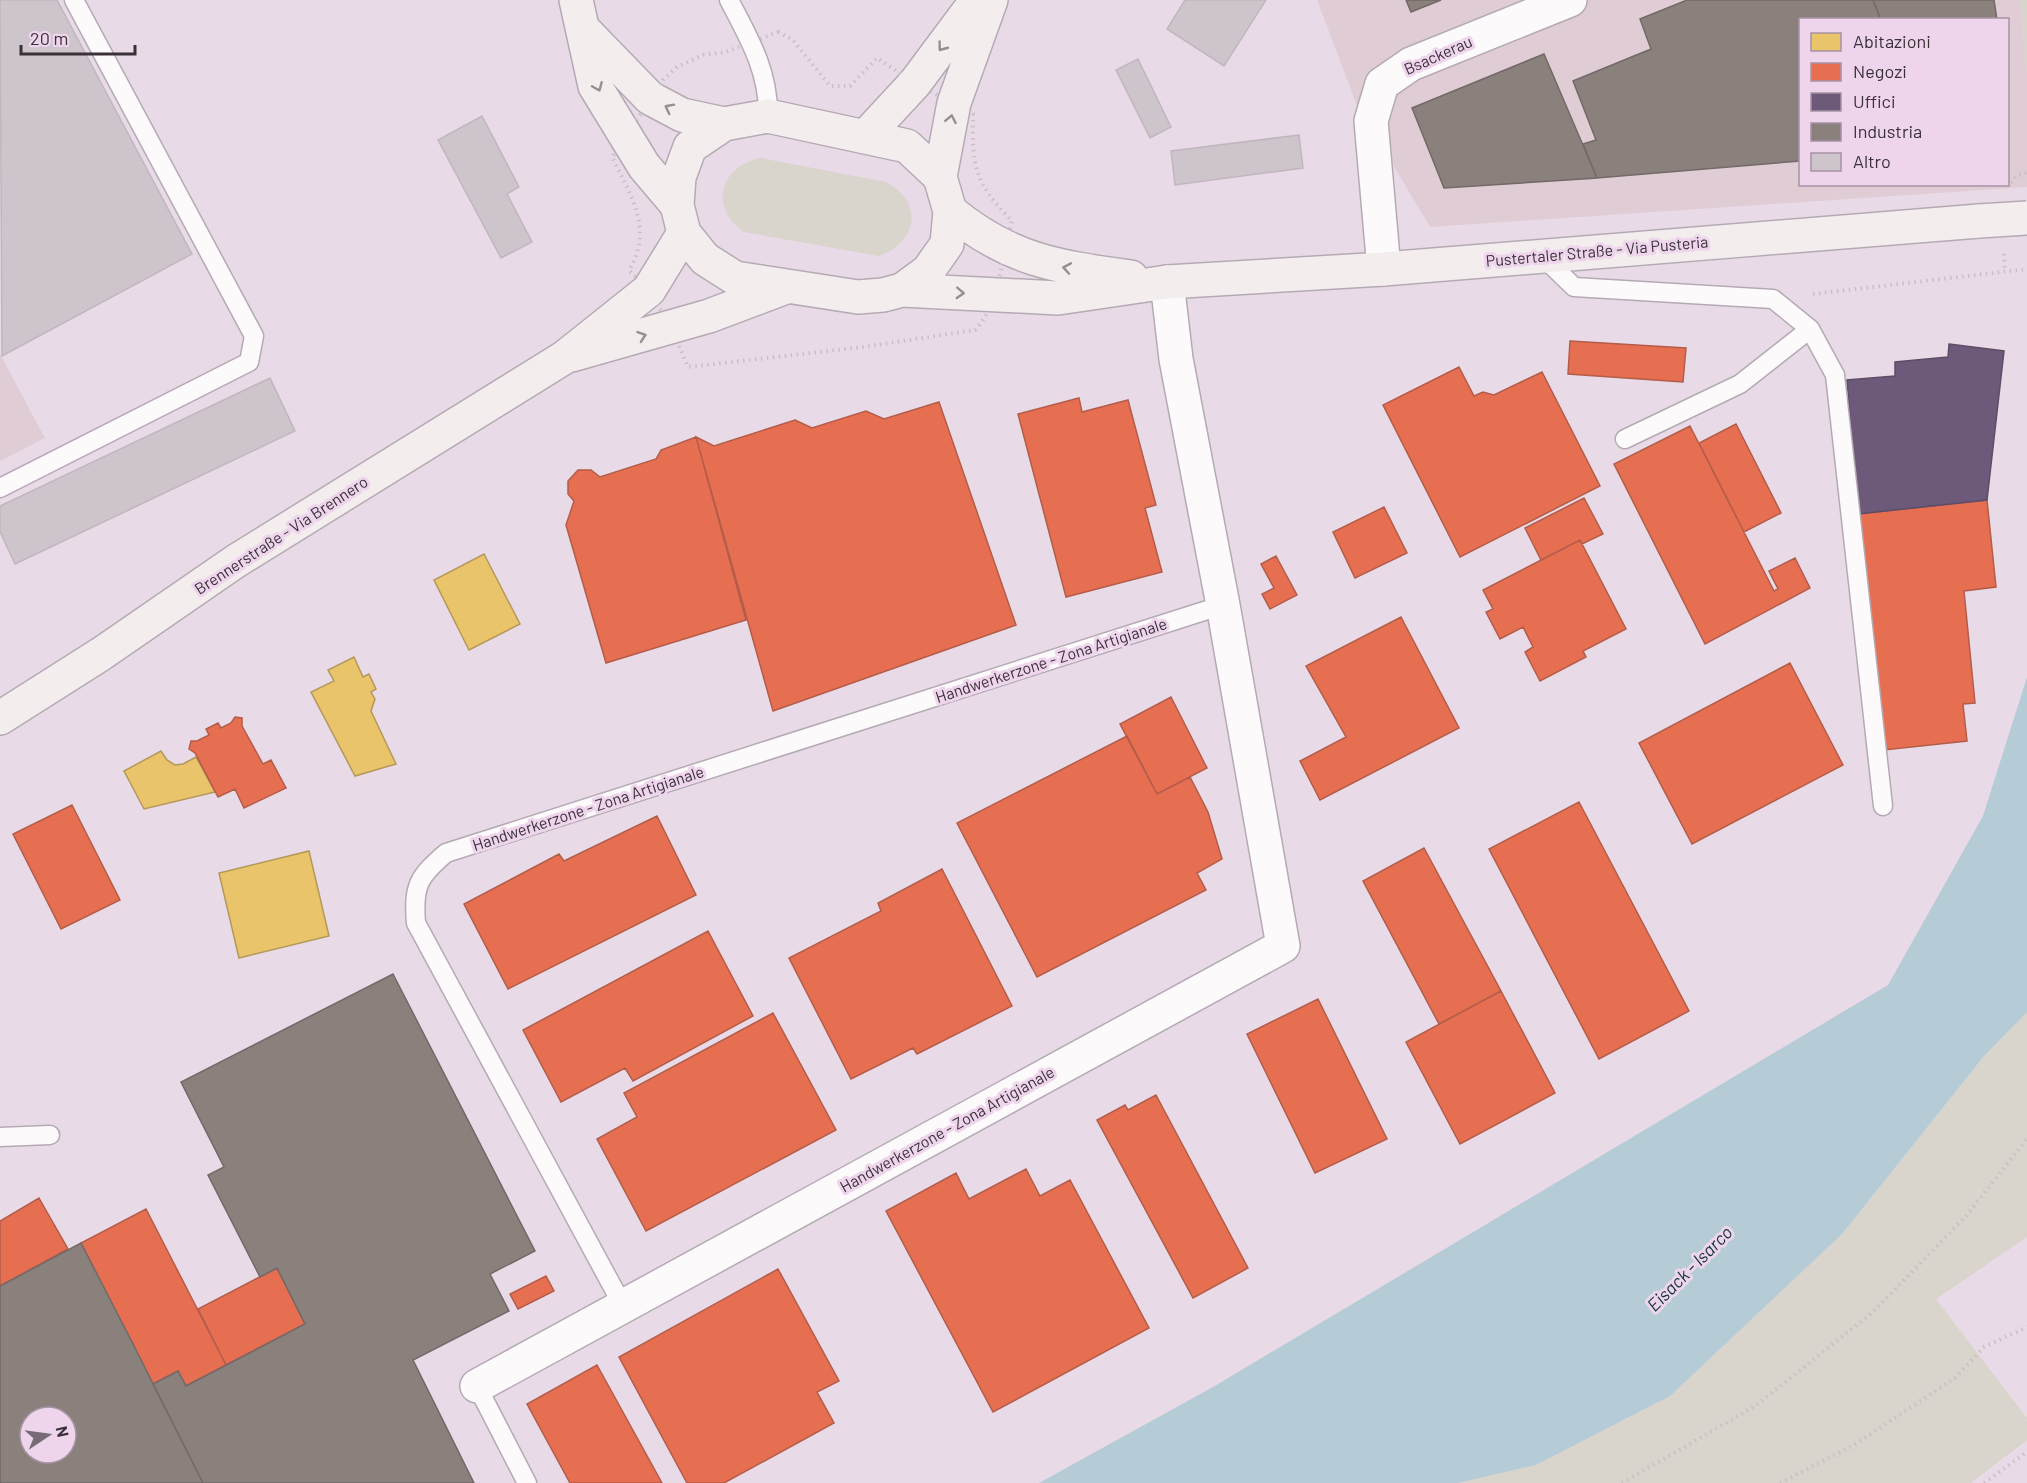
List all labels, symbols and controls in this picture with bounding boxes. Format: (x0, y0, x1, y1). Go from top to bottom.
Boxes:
scale bar (21, 18, 135, 56)
legend (1799, 18, 2009, 186)
text: 20 m (30, 27, 68, 49)
text: Abitazioni (1853, 30, 1931, 52)
street label: Bsackerau (1401, 31, 1475, 78)
one-way arrow (938, 40, 949, 51)
text: Negozi (1853, 60, 1907, 82)
one-way arrow (591, 81, 603, 92)
text: Uffici (1853, 90, 1896, 112)
one-way arrow (664, 104, 675, 115)
one-way arrow (944, 115, 957, 125)
text: Industria (1853, 120, 1922, 142)
text: Altro (1853, 150, 1891, 172)
street label: Pustertaler Straße - Via Pusteria (1485, 231, 1709, 270)
one-way arrow (1063, 262, 1073, 275)
one-way arrow (956, 286, 965, 299)
one-way arrow (636, 331, 647, 344)
street label: Brennerstraße - Via Brennero (191, 471, 371, 598)
street label: Handwerkerzone - Zona Artigianale (933, 613, 1169, 706)
street label: Handwerkerzone - Zona Artigianale (470, 761, 706, 854)
street label: Handwerkerzone - Zona Artigianale (836, 1062, 1057, 1196)
water label: Eisack - Isarco (1642, 1221, 1737, 1316)
north arrow (18, 1405, 78, 1465)
text: N (53, 1424, 74, 1439)

